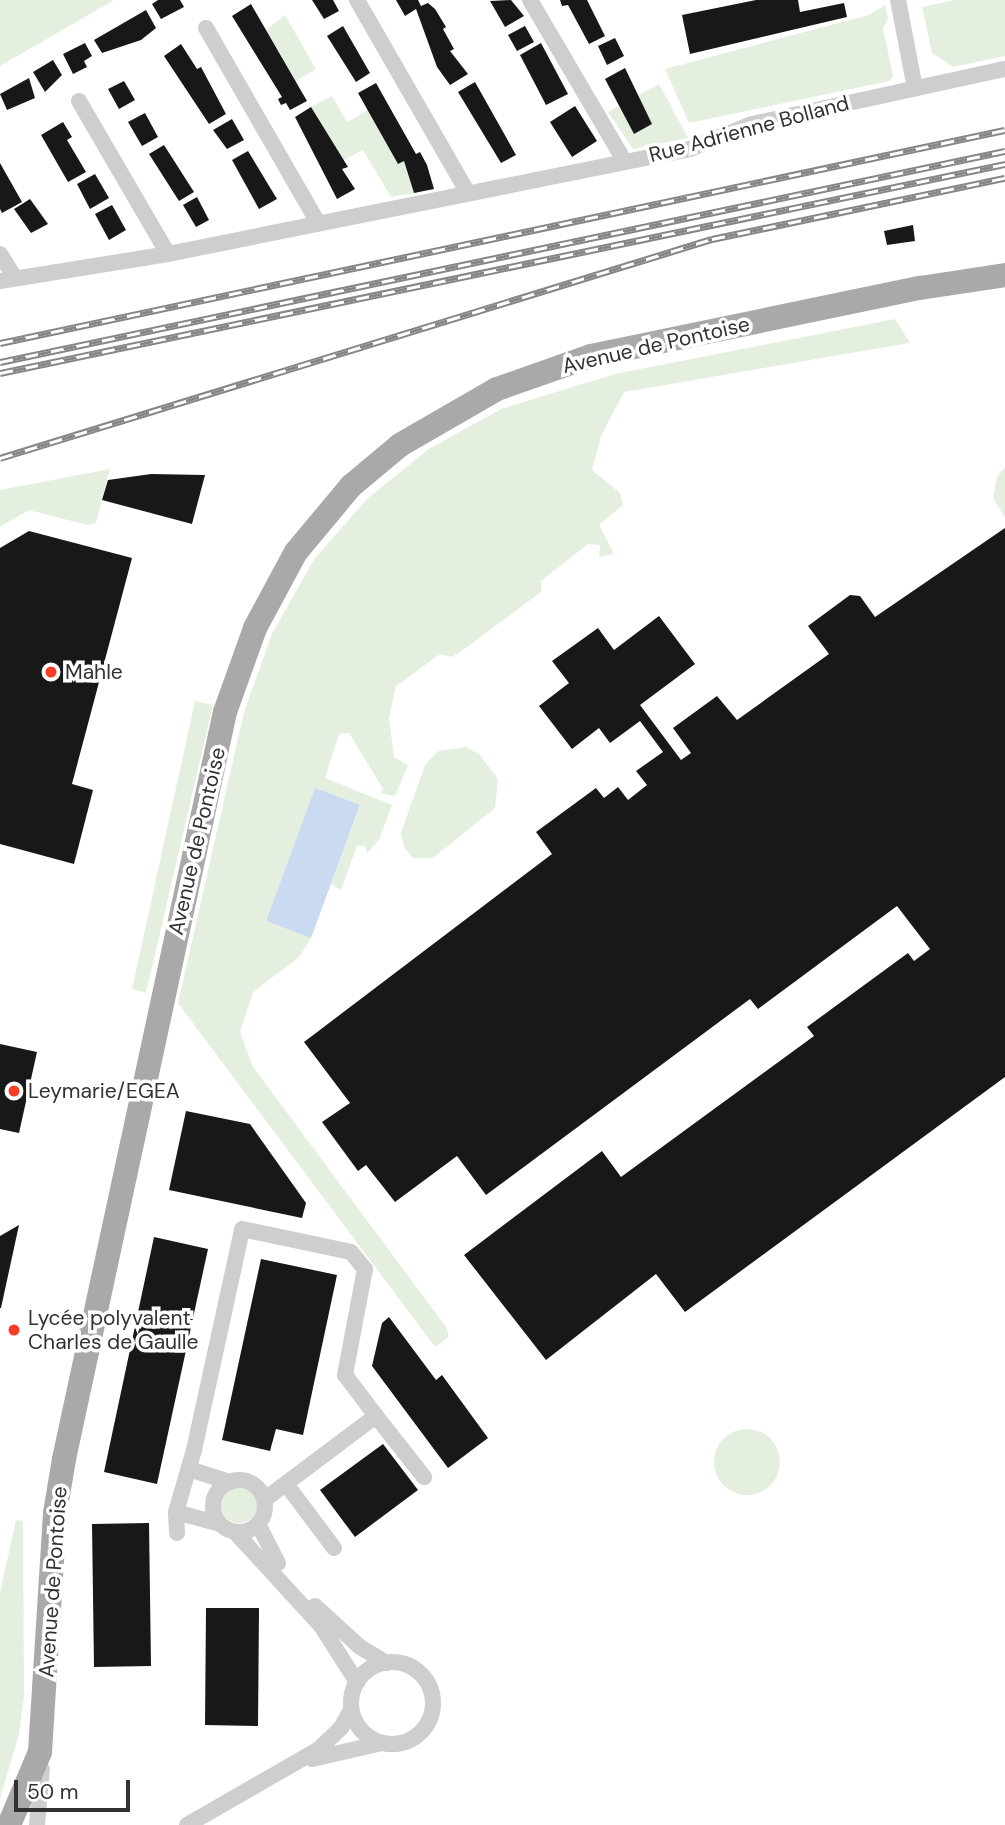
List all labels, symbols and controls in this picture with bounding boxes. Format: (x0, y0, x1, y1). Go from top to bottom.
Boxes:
street label: Rue Adrienne Bolland (646, 90, 852, 168)
street label: Avenue de Pontoise (560, 311, 752, 379)
place label: Mahle (65, 659, 123, 685)
marker: Mahle (43, 664, 59, 680)
street label: Avenue de Pontoise (163, 745, 231, 937)
place label: Leymarie/EGEA (28, 1078, 180, 1104)
marker: Leymarie/EGEA (6, 1083, 22, 1099)
place label: Lycée polyvalent Charles de Gaulle (28, 1305, 198, 1355)
marker: Lycée polyvalent Charles de Gaulle (6, 1322, 22, 1338)
street label: Avenue de Pontoise (34, 1486, 72, 1678)
scale bar (18, 1766, 133, 1810)
text: 50 m (27, 1778, 78, 1806)

